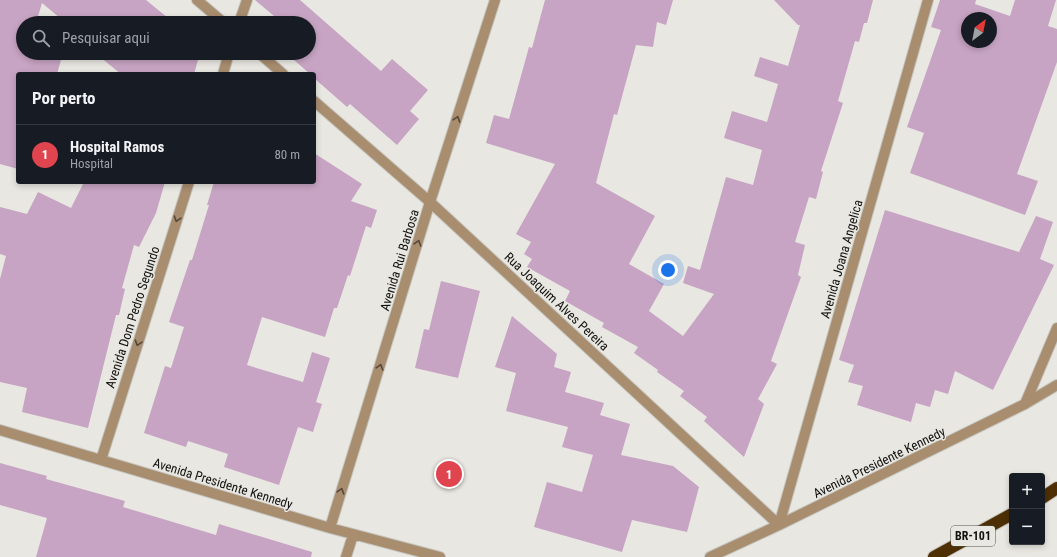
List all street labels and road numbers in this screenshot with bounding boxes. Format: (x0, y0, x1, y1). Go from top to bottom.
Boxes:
street label: Avenida Joana Angelica (817, 198, 866, 320)
street label: Avenida Rui Barbosa (377, 208, 422, 313)
street label: Avenida Dom Pedro Segundo (102, 244, 163, 390)
street label: Rua Joaquim Alves Pereira (501, 249, 612, 354)
street label: Avenida Presidente Kennedy (811, 424, 948, 501)
street label: Avenida Presidente Kennedy (151, 455, 295, 512)
road number: BR-101 (951, 526, 995, 546)

